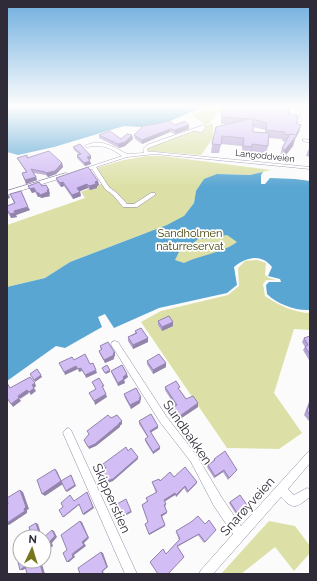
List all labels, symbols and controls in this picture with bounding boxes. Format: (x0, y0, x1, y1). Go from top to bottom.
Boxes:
street label: Langoddveien (235, 148, 295, 164)
park label: Sandholmen naturreservat (156, 227, 224, 253)
street label: Sundbakken (160, 397, 215, 467)
street label: Skipperstien (90, 461, 134, 535)
street label: Snarøyveien (217, 474, 278, 539)
north arrow (12, 529, 52, 569)
text: N (28, 533, 37, 546)

